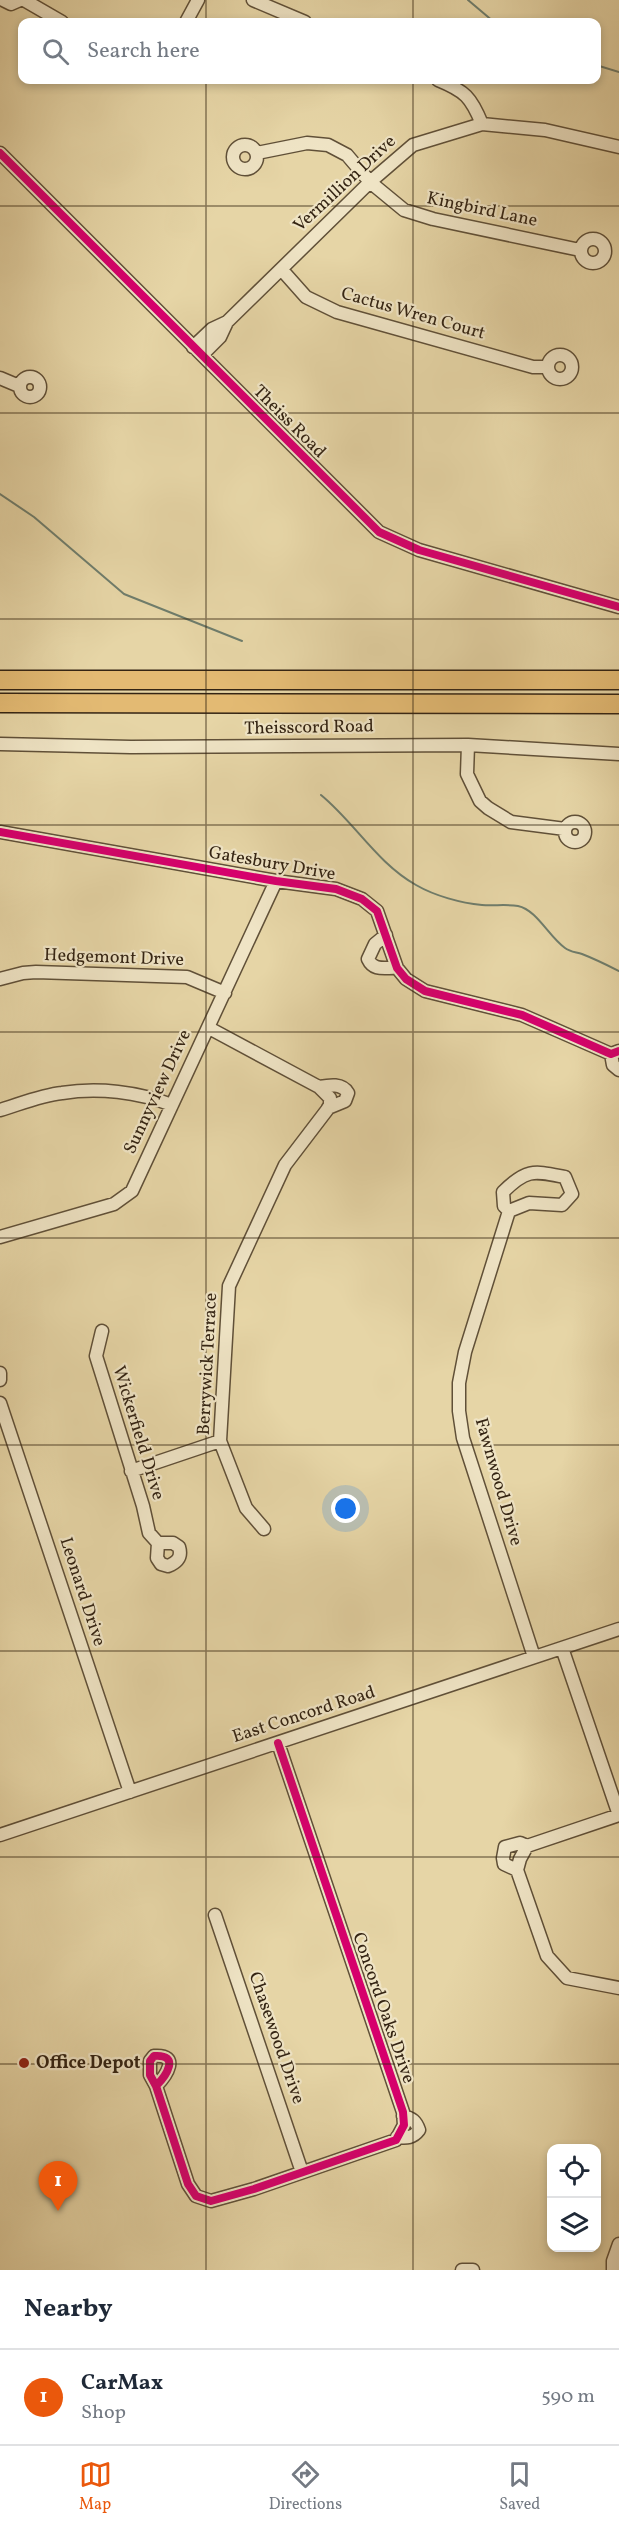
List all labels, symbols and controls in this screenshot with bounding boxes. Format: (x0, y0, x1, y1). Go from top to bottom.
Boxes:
search box (18, 18, 601, 84)
icon: search (39, 35, 72, 68)
text: Search here (87, 36, 200, 67)
street label: Vermillion Drive (288, 130, 402, 238)
street label: Kingbird Lane (424, 186, 540, 234)
street label: Cactus Wren Court (338, 281, 488, 347)
street label: Theiss Road (247, 380, 331, 464)
street label: Theisscord Road (244, 714, 374, 742)
street label: Gatesbury Drive (207, 841, 337, 887)
street label: Hedgemont Drive (44, 943, 184, 973)
street label: Sunnyview Drive (118, 1026, 198, 1158)
street label: Berrywick Terrace (192, 1292, 224, 1436)
street label: Wickerfield Drive (106, 1363, 170, 1503)
street label: Fawnwood Drive (468, 1415, 528, 1549)
your location (331, 1494, 360, 1523)
street label: Leonard Drive (53, 1534, 111, 1650)
street label: East Concord Road (229, 1680, 379, 1750)
street label: Concord Oaks Drive (345, 1929, 421, 2087)
street label: Chasewood Drive (242, 1969, 310, 2107)
place label: Office Depot (36, 2051, 141, 2076)
marker: Office Depot (17, 2056, 31, 2070)
map controls (547, 2144, 601, 2252)
button: locate (547, 2144, 601, 2198)
pin: 1 (38, 2162, 78, 2211)
button: layers (547, 2198, 601, 2252)
text: Nearby (24, 2291, 113, 2327)
text: CarMax (81, 2368, 163, 2399)
text: 1 (39, 2383, 48, 2411)
text: 590 m (541, 2383, 595, 2411)
text: Shop (81, 2399, 126, 2427)
tab: Map (79, 2458, 112, 2516)
tab: Directions (269, 2458, 342, 2516)
tab: Saved (499, 2458, 540, 2516)

